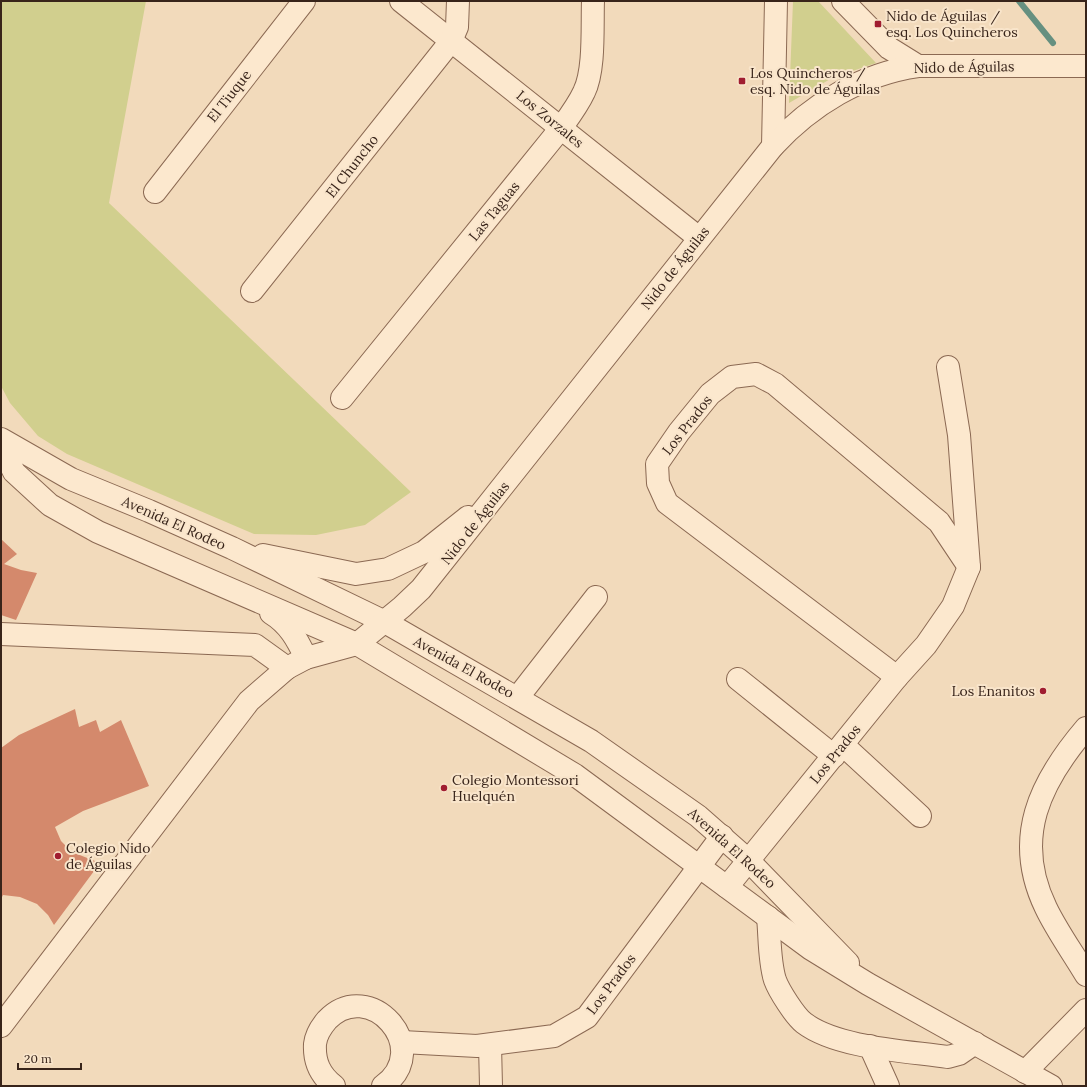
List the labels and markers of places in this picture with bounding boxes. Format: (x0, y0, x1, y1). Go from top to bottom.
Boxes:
place label: Nido de Águilas / esq. Los Quincheros (886, 7, 1018, 41)
marker: Nido de Águilas / esq. Los Quincheros (873, 19, 883, 29)
place label: Los Quincheros / esq. Nido de Águilas (750, 64, 880, 98)
marker: Los Quincheros / esq. Nido de Águilas (737, 76, 747, 86)
place label: Los Enanitos (951, 682, 1035, 700)
marker: Los Enanitos (1038, 686, 1048, 696)
place label: Colegio Montessori Huelquén (452, 771, 579, 805)
marker: Colegio Montessori Huelquén (439, 783, 449, 793)
place label: Colegio Nido de Águilas (66, 839, 150, 873)
marker: Colegio Nido de Águilas (53, 851, 63, 861)

